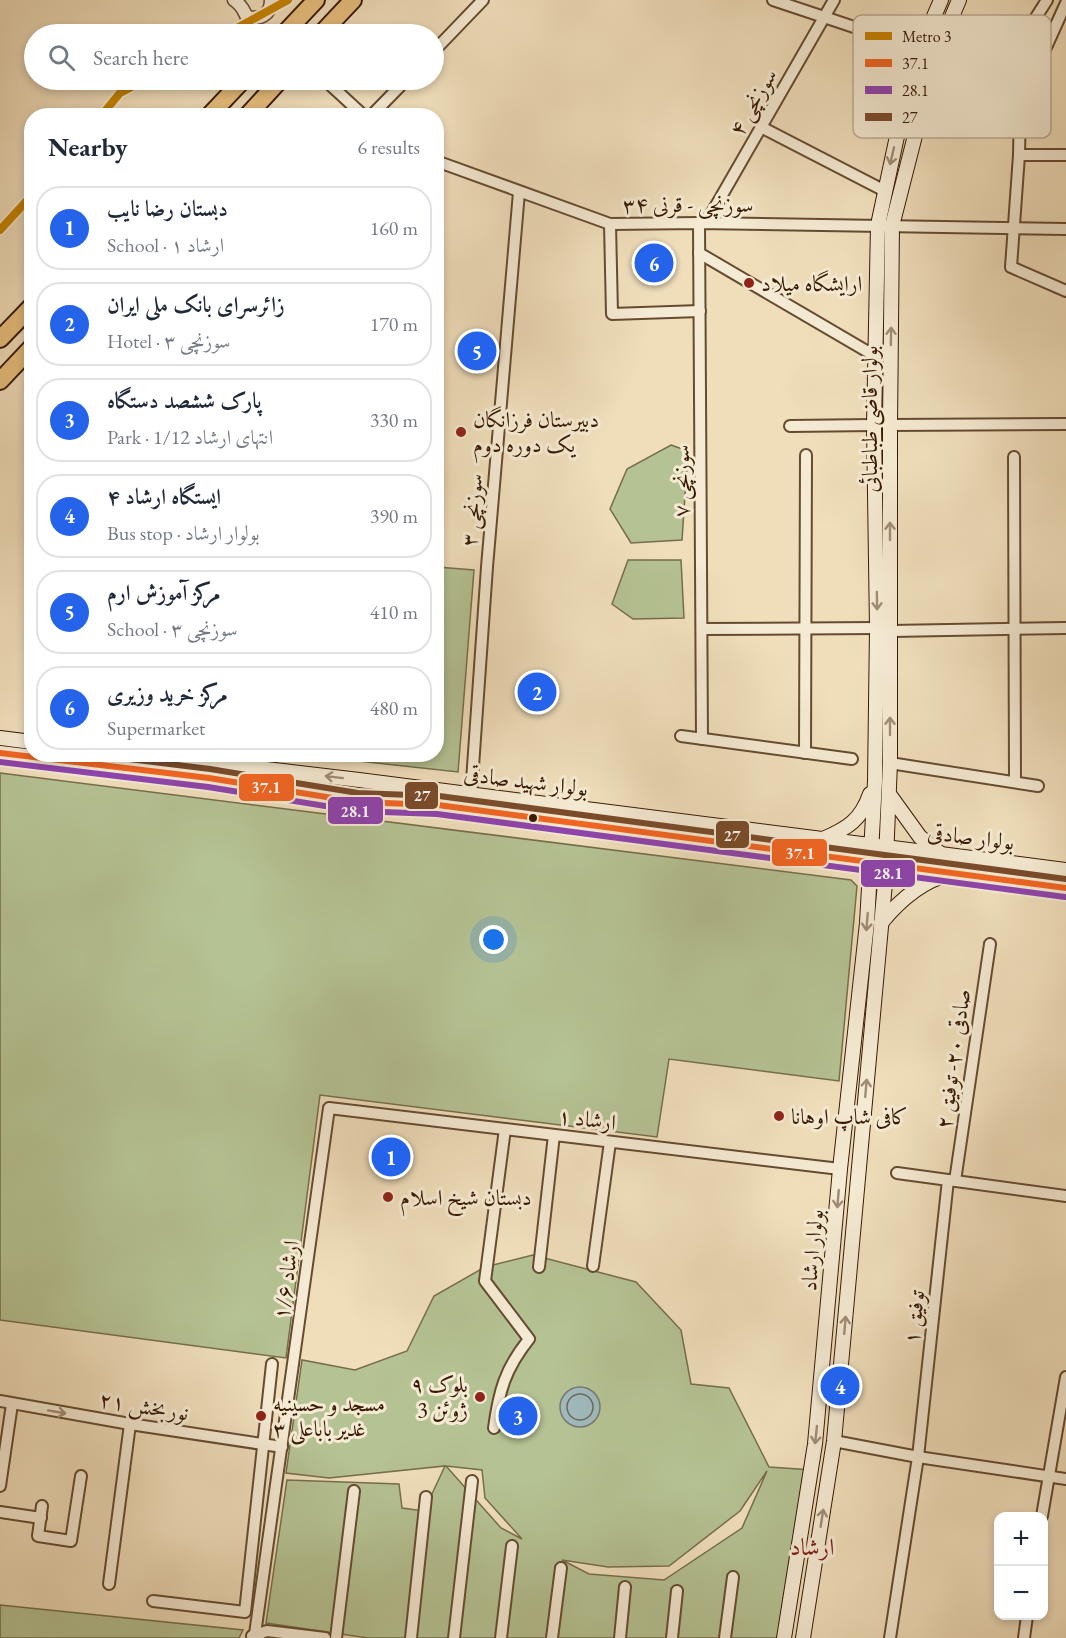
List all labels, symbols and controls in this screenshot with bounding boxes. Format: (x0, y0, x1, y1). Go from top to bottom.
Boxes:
legend (853, 15, 1051, 138)
search box (24, 24, 444, 90)
text: Metro 3 (902, 26, 952, 47)
icon: search (45, 41, 78, 74)
text: Search here (93, 43, 188, 72)
text: 37.1 (902, 53, 929, 74)
street label: سوزنچی ۴ (722, 63, 785, 141)
text: 28.1 (902, 80, 929, 101)
text: 27 (902, 107, 918, 128)
text: Nearby (48, 130, 128, 164)
text: 6 results (357, 134, 420, 160)
one-way arrow (886, 146, 898, 165)
street label: سوزنچی - قرنی ۳۴ (622, 190, 754, 220)
text: دبستان رضا نایب (107, 194, 228, 223)
text: 1 (64, 215, 75, 241)
text: 160 m (370, 215, 418, 241)
text: School · ارشاد ۱ (107, 232, 224, 258)
pin: 6 (634, 240, 674, 286)
place label: ارايشگاه ميلاد (761, 269, 862, 298)
marker: ارايشگاه ميلاد (742, 276, 756, 290)
text: زائرسرای بانک ملی ایران (107, 290, 285, 319)
text: 2 (64, 311, 75, 337)
text: 170 m (370, 311, 418, 337)
one-way arrow (885, 327, 896, 347)
text: Hotel · سوزنچی ۳ (107, 328, 230, 354)
pin: 5 (458, 328, 496, 374)
street label: بولوار قاضی طباطبائی (855, 346, 885, 492)
text: پارک‌ ششصد دستگاه (107, 386, 262, 415)
place label: دبیرستان فرزانگان یک دوره دوم (473, 405, 599, 464)
text: 3 (64, 407, 75, 433)
text: 330 m (370, 407, 418, 433)
text: Park · انتهای ارشاد 1/12 (107, 424, 273, 450)
marker: دبیرستان فرزانگان یک دوره دوم (454, 425, 468, 439)
street label: سوزنچی ۷ (667, 444, 697, 518)
street label: سوزنچی ۳ (454, 472, 491, 548)
text: ایستگاه ارشاد ۴ (107, 482, 221, 511)
text: 4 (64, 503, 75, 529)
text: 390 m (370, 503, 418, 529)
text: Bus stop · بولوار ارشاد (107, 520, 259, 546)
one-way arrow (885, 522, 896, 542)
text: مرکز آموزش ارم (107, 578, 220, 607)
one-way arrow (871, 591, 883, 611)
text: 5 (64, 599, 75, 625)
text: 410 m (370, 599, 418, 625)
text: School · سوزنچی ۳ (107, 616, 238, 642)
pin: 2 (518, 670, 556, 714)
text: مرکز خرید وزیری (107, 679, 228, 708)
text: 6 (64, 695, 75, 721)
text: 480 m (370, 695, 418, 721)
text: Supermarket (107, 715, 205, 741)
one-way arrow (885, 717, 896, 737)
street label: بولوار شهید صادقی (462, 759, 590, 803)
one-way arrow (325, 771, 345, 782)
line badge: 37.1 (238, 773, 295, 802)
text: 37.1 (251, 777, 281, 798)
line badge: 27 (404, 781, 439, 810)
text: 27 (414, 785, 431, 806)
line badge: 28.1 (327, 796, 384, 825)
text: 28.1 (340, 801, 370, 822)
unlabelled marker (527, 812, 539, 824)
street label: بولوار صادقی (926, 817, 1016, 857)
line badge: 27 (715, 820, 750, 849)
text: 27 (724, 825, 741, 846)
line badge: 37.1 (771, 838, 828, 867)
text: 37.1 (785, 843, 815, 864)
line badge: 28.1 (860, 859, 916, 888)
text: 28.1 (873, 863, 903, 884)
one-way arrow (861, 911, 872, 931)
your location (479, 925, 508, 954)
street label: صادقی ۲۰- توفیق ۲ (929, 987, 977, 1131)
one-way arrow (861, 1079, 872, 1099)
street label: ارشاد ۱ (556, 1101, 618, 1137)
place label: کافی شاپ اوهانا (791, 1102, 908, 1132)
marker: کافی شاپ اوهانا (772, 1109, 786, 1123)
pin: 1 (372, 1134, 410, 1180)
place label: دبستان شیخ اسلام (400, 1183, 532, 1217)
one-way arrow (832, 1189, 843, 1209)
marker: دبستان شیخ اسلام (381, 1190, 395, 1204)
street label: بولوار ارشاد (794, 1208, 830, 1292)
street label: ارشاد ۱/۶ (266, 1238, 306, 1322)
street label: توفیق ۱ (897, 1288, 931, 1345)
one-way arrow (840, 1315, 851, 1335)
pin: 4 (820, 1364, 860, 1408)
place label: بلوک ۹ ژوئن 3 (411, 1370, 468, 1424)
street label: نوربخش ۲۱ (97, 1385, 191, 1428)
place label: مسجد و حسینیه غدیر باباعلی ۳ (273, 1389, 385, 1445)
marker: بلوک ۹ ژوئن 3 (473, 1390, 487, 1404)
pin: 3 (498, 1394, 538, 1438)
one-way arrow (47, 1406, 67, 1417)
marker: مسجد و حسینیه غدیر باباعلی ۳ (254, 1409, 268, 1423)
one-way arrow (810, 1425, 821, 1445)
one-way arrow (816, 1509, 827, 1528)
map controls (994, 1512, 1048, 1620)
button: + (994, 1512, 1048, 1566)
district label: ارشاد (790, 1531, 834, 1562)
button: − (994, 1566, 1048, 1620)

